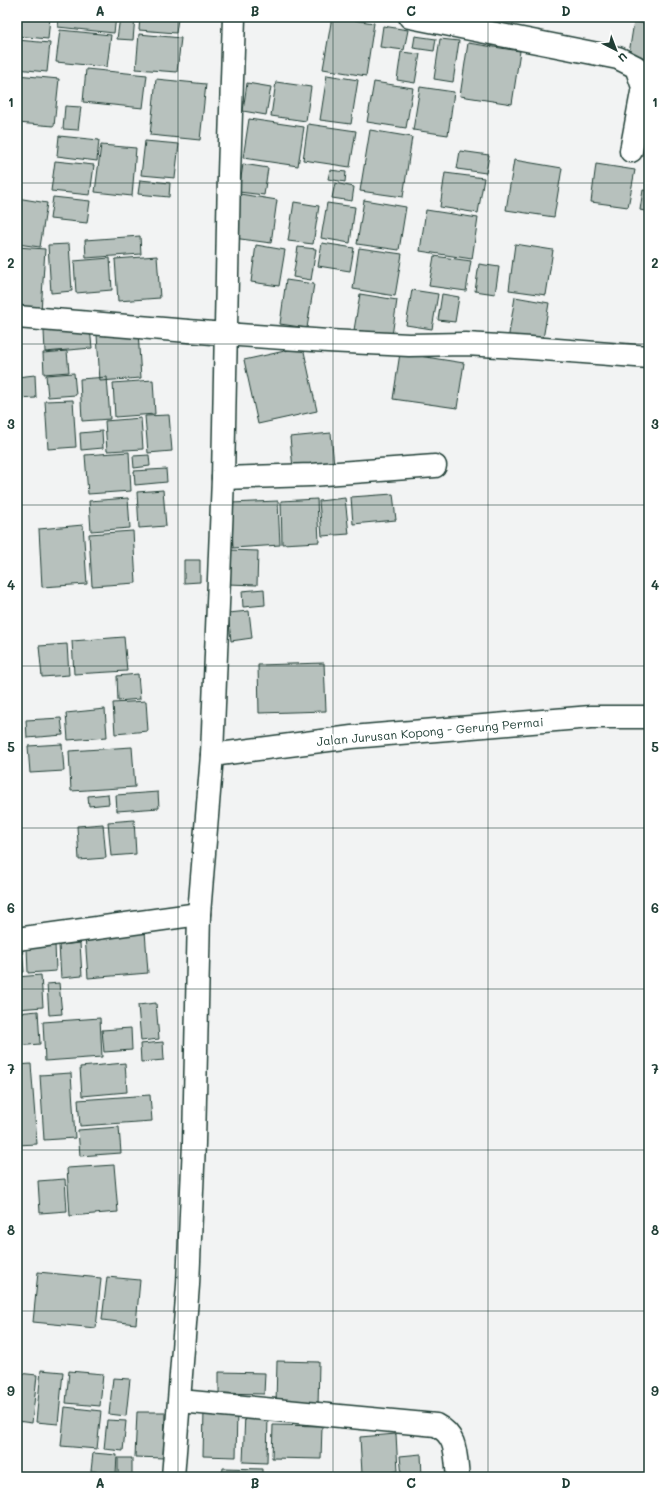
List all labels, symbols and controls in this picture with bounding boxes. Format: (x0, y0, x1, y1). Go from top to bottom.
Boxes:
text: A (95, 2, 105, 19)
text: B (251, 2, 260, 19)
text: C (406, 2, 416, 19)
text: D (561, 2, 571, 19)
north arrow (596, 30, 636, 70)
text: U (615, 50, 631, 66)
text: 1 (8, 93, 14, 110)
text: 1 (652, 93, 658, 110)
text: 2 (7, 254, 15, 271)
text: 2 (651, 254, 659, 271)
text: 3 (7, 415, 15, 432)
text: 3 (651, 415, 659, 432)
text: 4 (7, 576, 15, 593)
text: 4 (651, 576, 659, 593)
street label: Jalan Jurusan Kopong - Gerung Permai (316, 713, 544, 749)
text: 5 (7, 738, 15, 755)
text: 5 (651, 738, 659, 755)
text: 6 (7, 899, 15, 916)
text: 6 (651, 899, 659, 916)
text: 7 (7, 1060, 15, 1077)
text: 7 (651, 1060, 659, 1077)
text: 8 (7, 1221, 15, 1238)
text: 8 (651, 1221, 659, 1238)
text: 9 (7, 1382, 15, 1399)
text: 9 (651, 1382, 659, 1399)
text: A (95, 1474, 105, 1491)
text: B (251, 1474, 260, 1491)
text: C (406, 1474, 416, 1491)
text: D (561, 1474, 571, 1491)

